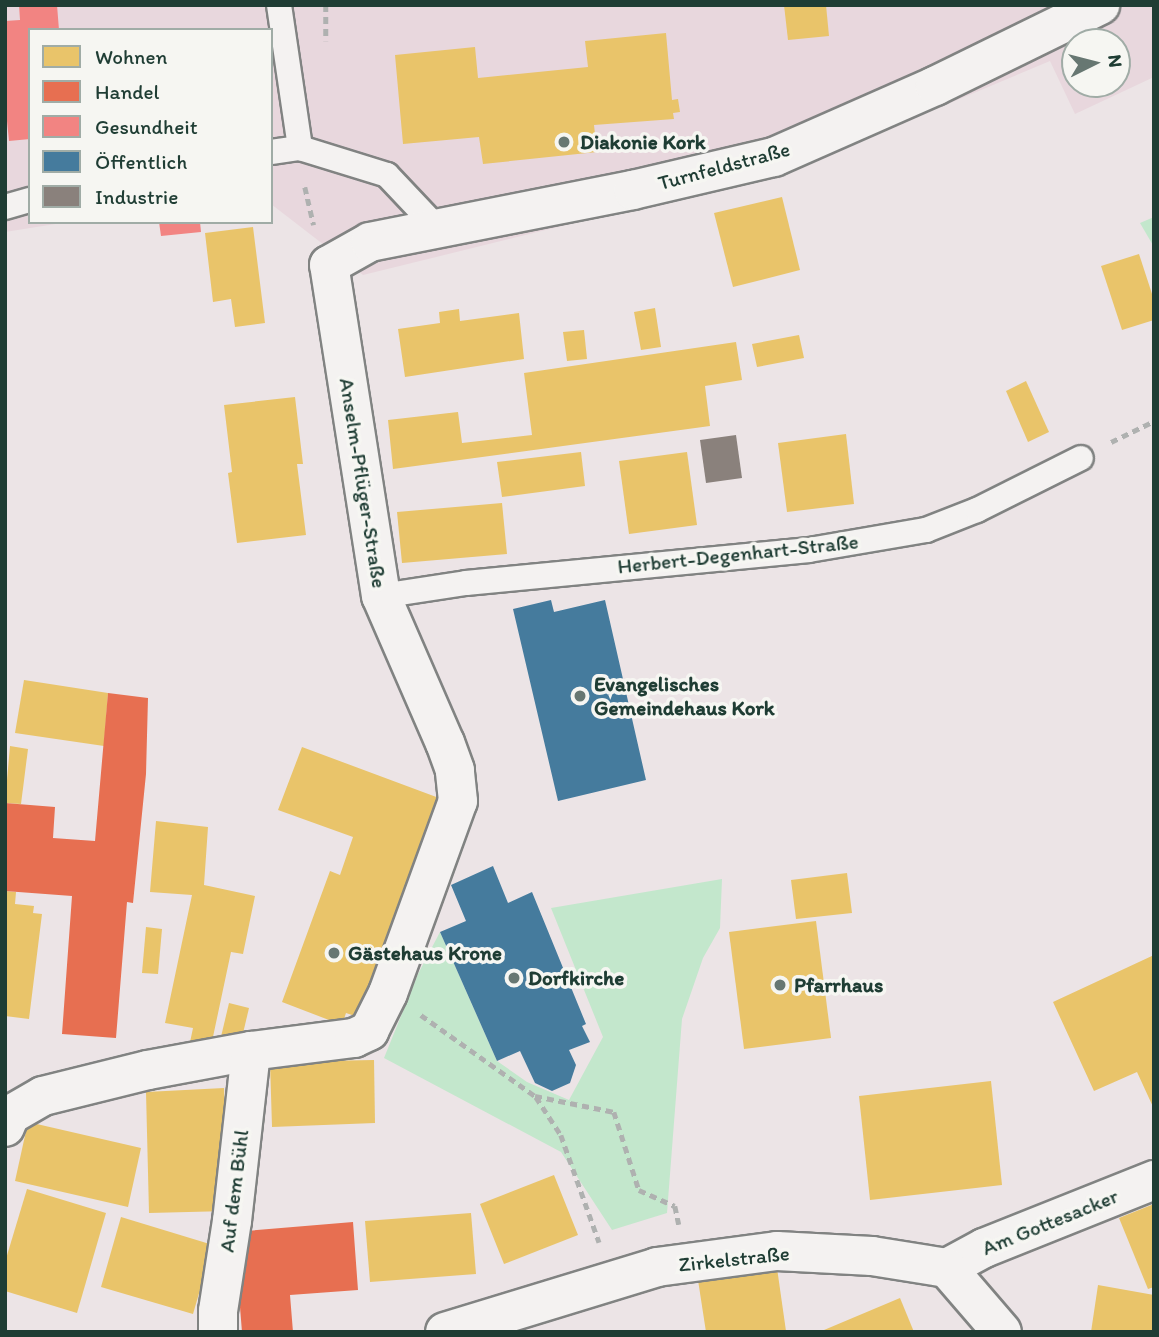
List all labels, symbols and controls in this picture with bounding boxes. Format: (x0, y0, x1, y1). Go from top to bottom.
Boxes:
legend (28, 28, 273, 224)
north arrow (1061, 28, 1131, 98)
text: Wohnen (95, 44, 167, 69)
text: N (1103, 53, 1127, 69)
text: Handel (95, 79, 160, 104)
text: Gesundheit (95, 114, 198, 139)
place label: Diakonie Kork (580, 129, 705, 155)
marker: Diakonie Kork (554, 132, 574, 152)
street label: Turnfeldstraße (655, 136, 793, 196)
text: Öffentlich (95, 149, 187, 174)
text: Industrie (95, 184, 178, 209)
street label: Anselm-Pflüger-Straße (334, 376, 392, 590)
street label: Herbert-Degenhart-Straße (616, 529, 860, 579)
place label: Evangelisches Gemeindehaus Kork (594, 671, 775, 721)
marker: Evangelisches Gemeindehaus Kork (572, 688, 588, 704)
place label: Gästehaus Krone (348, 940, 501, 966)
marker: Gästehaus Krone (326, 945, 342, 961)
place label: Dorfkirche (528, 965, 624, 991)
marker: Dorfkirche (506, 970, 522, 986)
place label: Pfarrhaus (794, 972, 883, 998)
marker: Pfarrhaus (772, 977, 788, 993)
street label: Auf dem Bühl (214, 1128, 254, 1254)
street label: Am Gottesacker (978, 1183, 1122, 1261)
street label: Zirkelstraße (677, 1241, 791, 1277)

